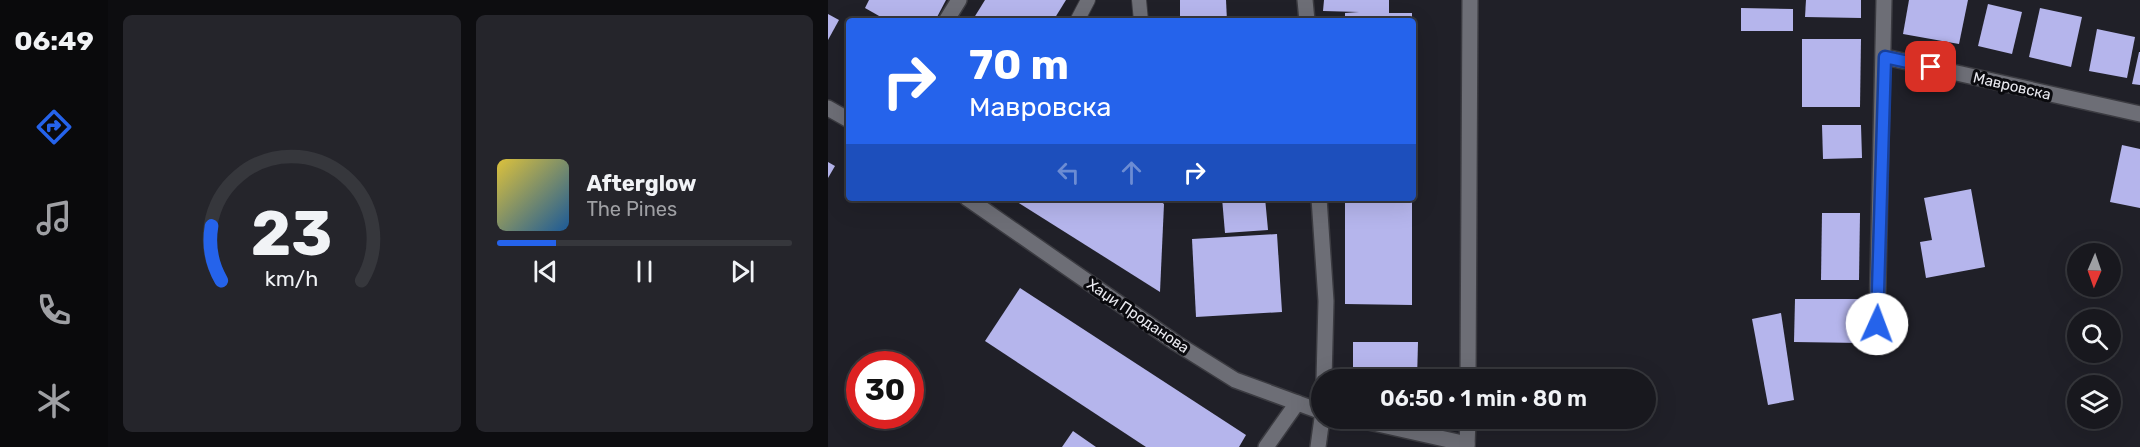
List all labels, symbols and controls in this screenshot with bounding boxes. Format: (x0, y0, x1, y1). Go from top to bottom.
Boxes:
text: 06:49 (14, 25, 94, 57)
text: 70 m (969, 40, 1069, 90)
pin (1905, 41, 1956, 92)
icon: right (870, 42, 948, 120)
icon: arrive (1914, 50, 1947, 83)
street label: Мавровска (1971, 68, 2053, 104)
text: Мавровска (969, 91, 1112, 123)
icon: directions (33, 106, 75, 148)
icon: left (1052, 156, 1085, 189)
icon: ahead (1115, 156, 1148, 189)
icon: right (1178, 156, 1211, 189)
text: Afterglow (587, 170, 697, 197)
icon: music (33, 197, 75, 239)
text: 23 (251, 197, 333, 271)
text: The Pines (587, 197, 677, 221)
north arrow (2067, 243, 2121, 297)
map controls (2067, 243, 2121, 429)
icon: previous (529, 255, 562, 288)
icon: pause (628, 255, 661, 288)
icon: next (726, 255, 759, 288)
text: km/h (265, 266, 319, 291)
street label: Хаџи Проданова (1083, 275, 1193, 357)
icon: phone (33, 289, 75, 331)
position arrow (1845, 292, 1909, 356)
button: search (2067, 309, 2121, 363)
speed limit sign: 30 (846, 351, 924, 429)
button: layers (2067, 375, 2121, 429)
icon: climate (33, 380, 75, 422)
text: 06:50 · 1 min · 80 m (1380, 385, 1587, 412)

